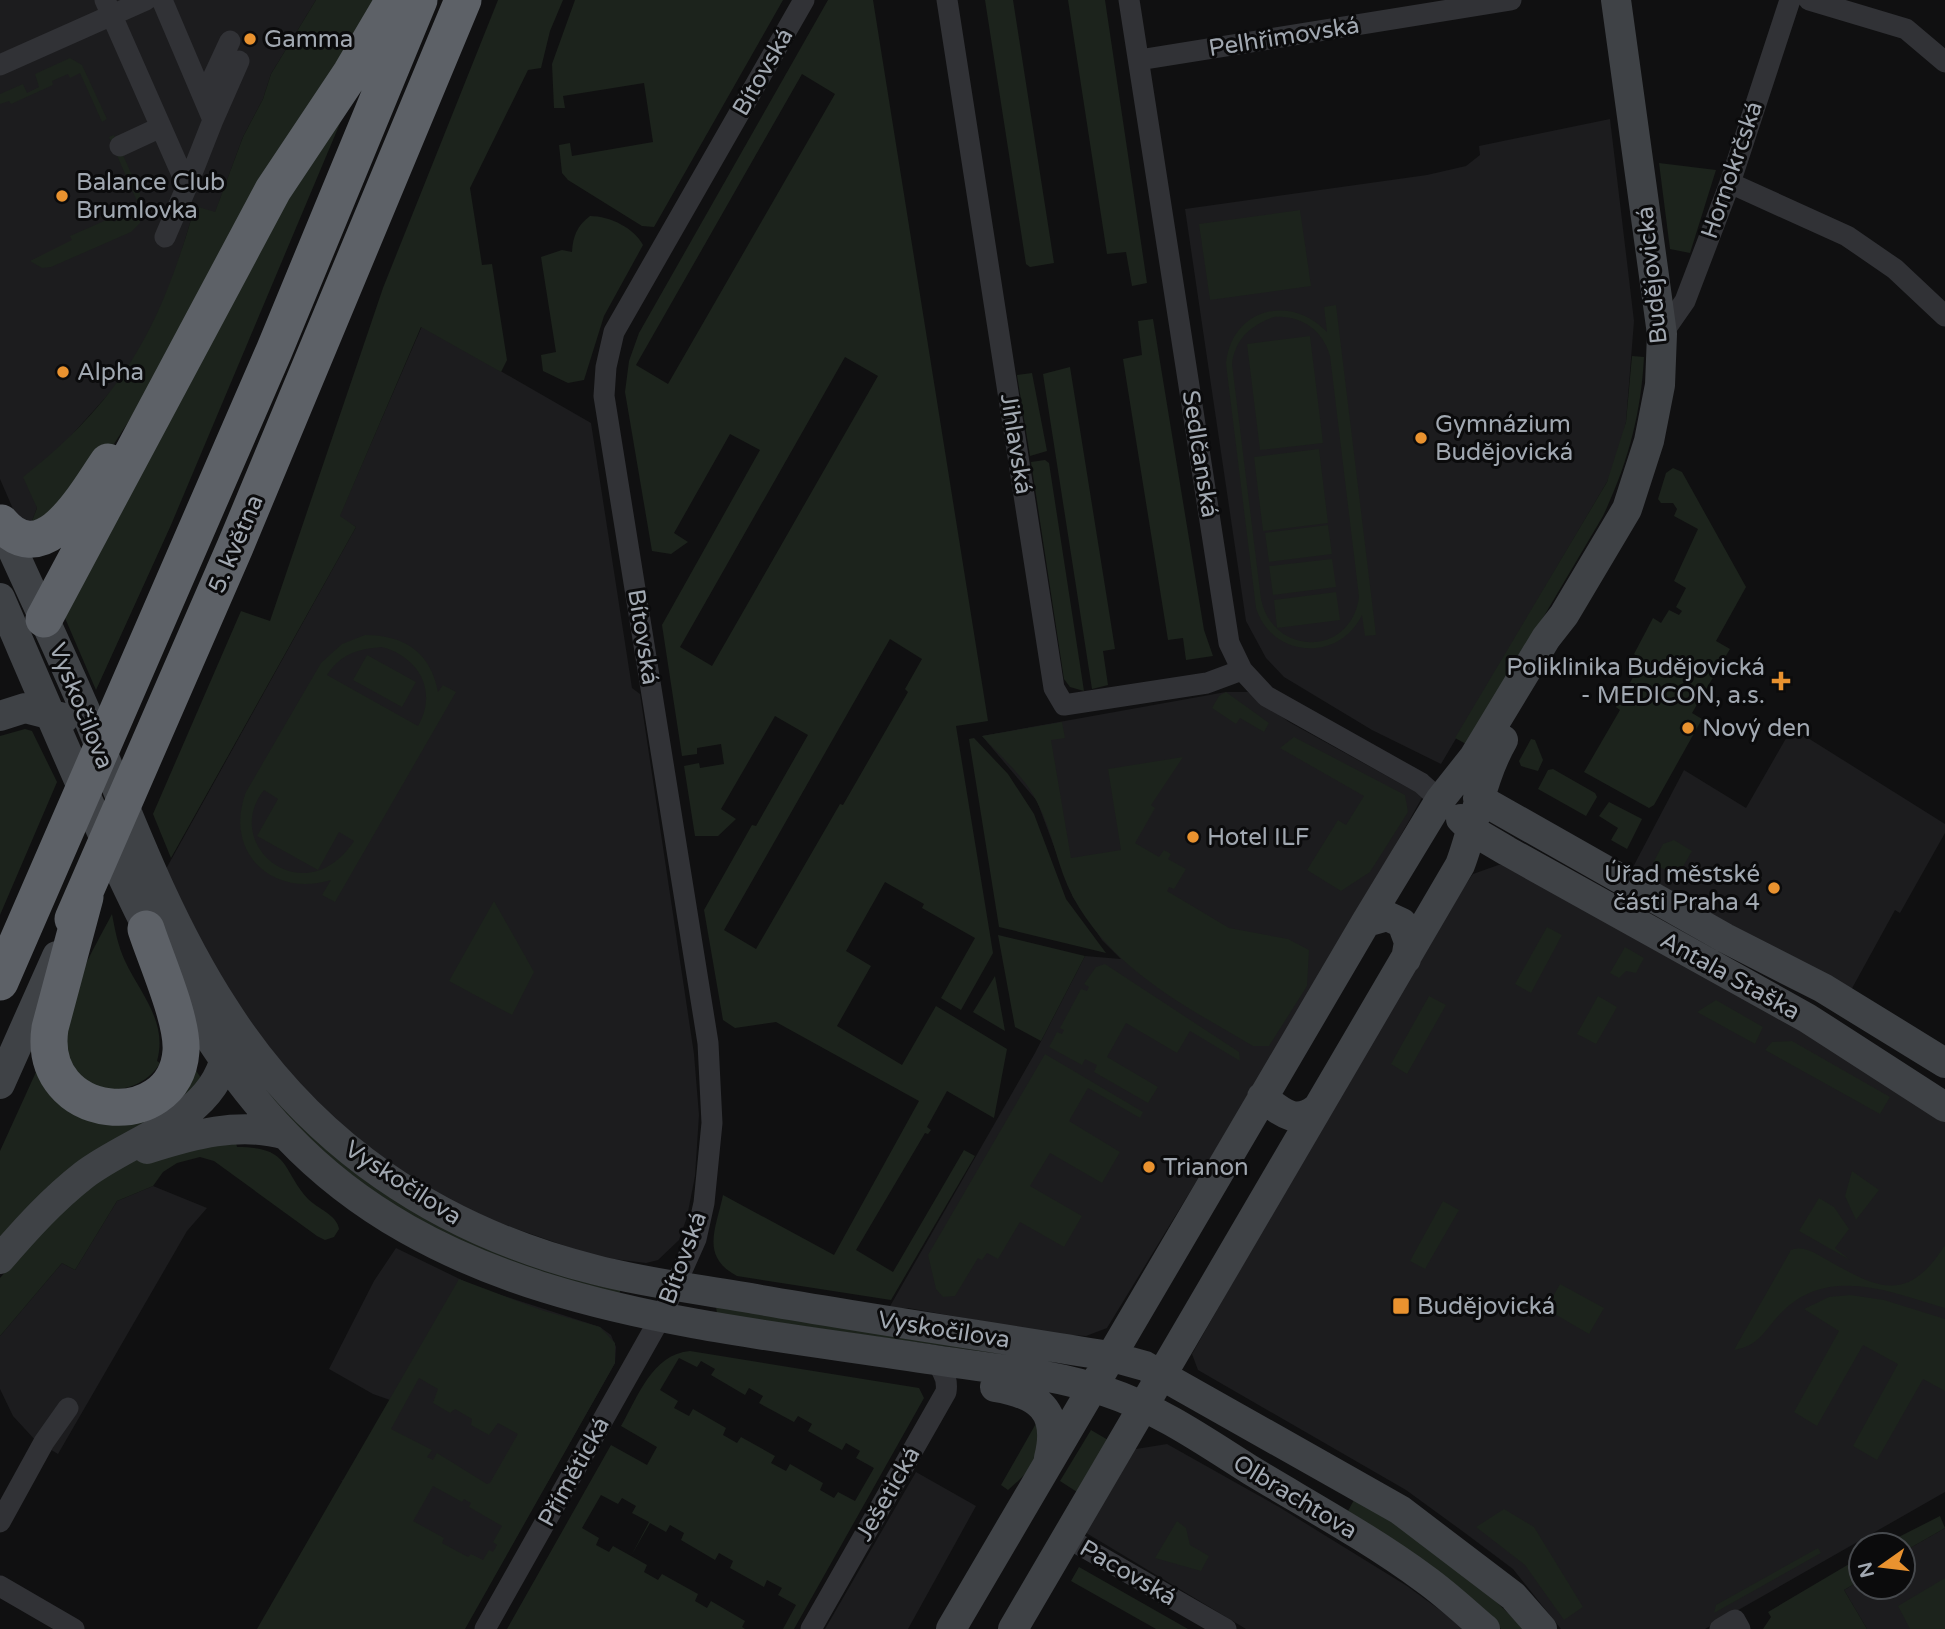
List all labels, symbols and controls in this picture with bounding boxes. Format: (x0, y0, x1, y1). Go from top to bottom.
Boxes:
street label: Pelhřimovská (1207, 11, 1361, 63)
street label: Bítovská (726, 23, 800, 121)
place label: Gamma (264, 25, 353, 54)
marker: Gamma (242, 31, 258, 47)
street label: Hornokrčská (1695, 98, 1769, 242)
place label: Balance Club Brumlovka (76, 168, 225, 225)
marker: Balance Club Brumlovka (54, 188, 70, 204)
street label: Budějovická (1630, 205, 1674, 345)
place label: Alpha (77, 358, 144, 387)
marker: Alpha (55, 364, 71, 380)
street label: Sedlčanská (1176, 388, 1224, 520)
street label: Jihlavská (994, 392, 1038, 496)
place label: Gymnázium Budějovická (1435, 410, 1573, 467)
marker: Gymnázium Budějovická (1413, 430, 1429, 446)
street label: 5. května (202, 491, 270, 597)
street label: Bítovská (621, 587, 665, 687)
street label: Vyskočilova (43, 639, 119, 773)
place label: Poliklinika Budějovická - MEDICON, a.s. (1506, 653, 1765, 710)
marker: Poliklinika Budějovická - MEDICON, a.s. (1771, 671, 1791, 691)
place label: Nový den (1702, 714, 1811, 743)
marker: Nový den (1680, 720, 1696, 736)
place label: Hotel ILF (1207, 823, 1309, 852)
marker: Hotel ILF (1185, 829, 1201, 845)
place label: Úřad městské části Praha 4 (1604, 859, 1760, 917)
marker: Úřad městské části Praha 4 (1766, 880, 1782, 896)
street label: Antala Staška (1655, 926, 1805, 1026)
street label: Vyskočilova (339, 1135, 467, 1231)
place label: Trianon (1163, 1153, 1249, 1182)
marker: Trianon (1141, 1159, 1157, 1175)
street label: Bítovská (653, 1208, 713, 1308)
place label: Budějovická (1417, 1292, 1555, 1321)
marker: Budějovická (1391, 1296, 1411, 1316)
street label: Vyskočilova (876, 1305, 1012, 1355)
street label: Přímětická (532, 1412, 616, 1532)
street label: Ješetická (849, 1442, 927, 1546)
street label: Olbrachtova (1228, 1449, 1362, 1545)
north arrow (1847, 1531, 1917, 1601)
street label: Pacovská (1075, 1534, 1181, 1612)
text: N (1854, 1560, 1879, 1580)

